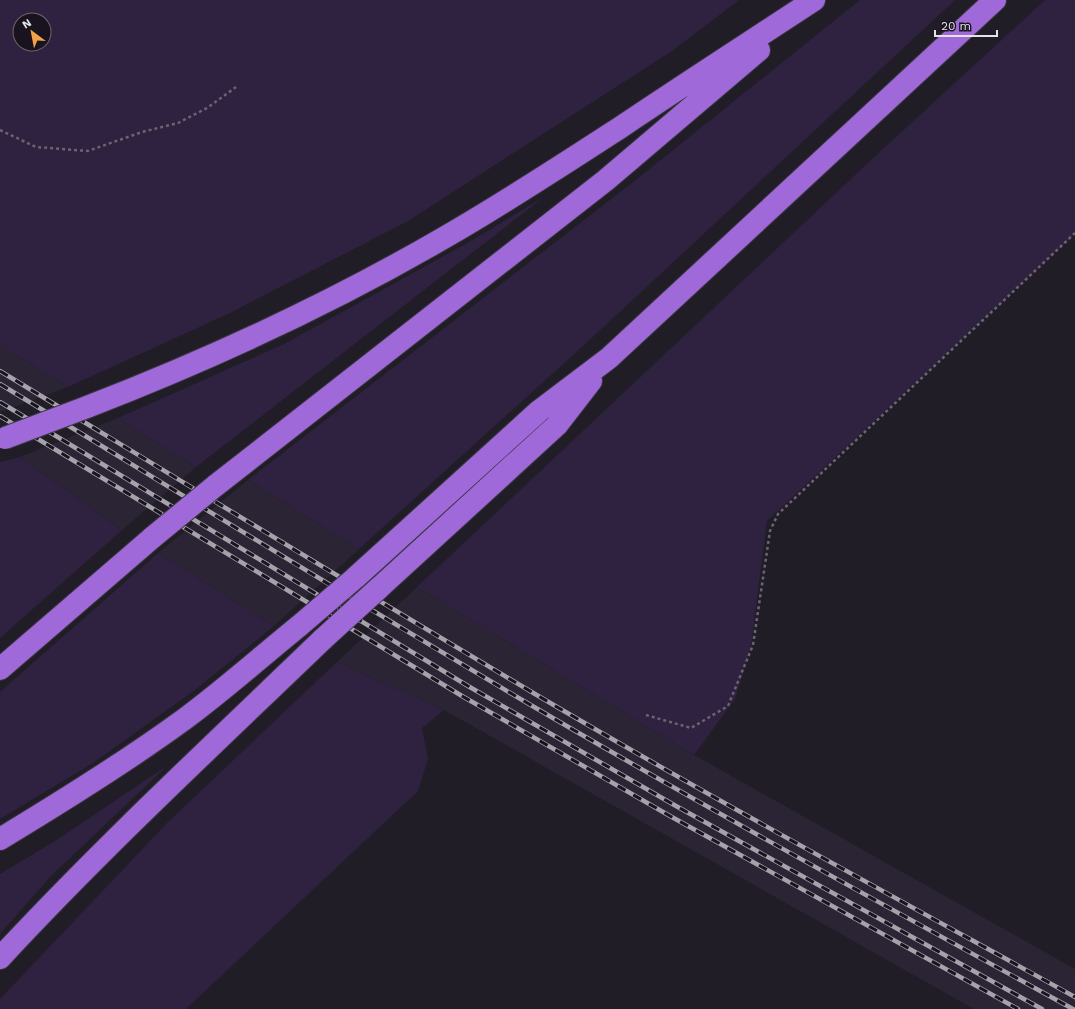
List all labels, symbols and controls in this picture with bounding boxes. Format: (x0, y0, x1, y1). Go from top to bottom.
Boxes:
north arrow (12, 12, 52, 52)
scale bar (935, 12, 997, 38)
text: N (20, 16, 34, 32)
text: 20 m (941, 19, 971, 33)

